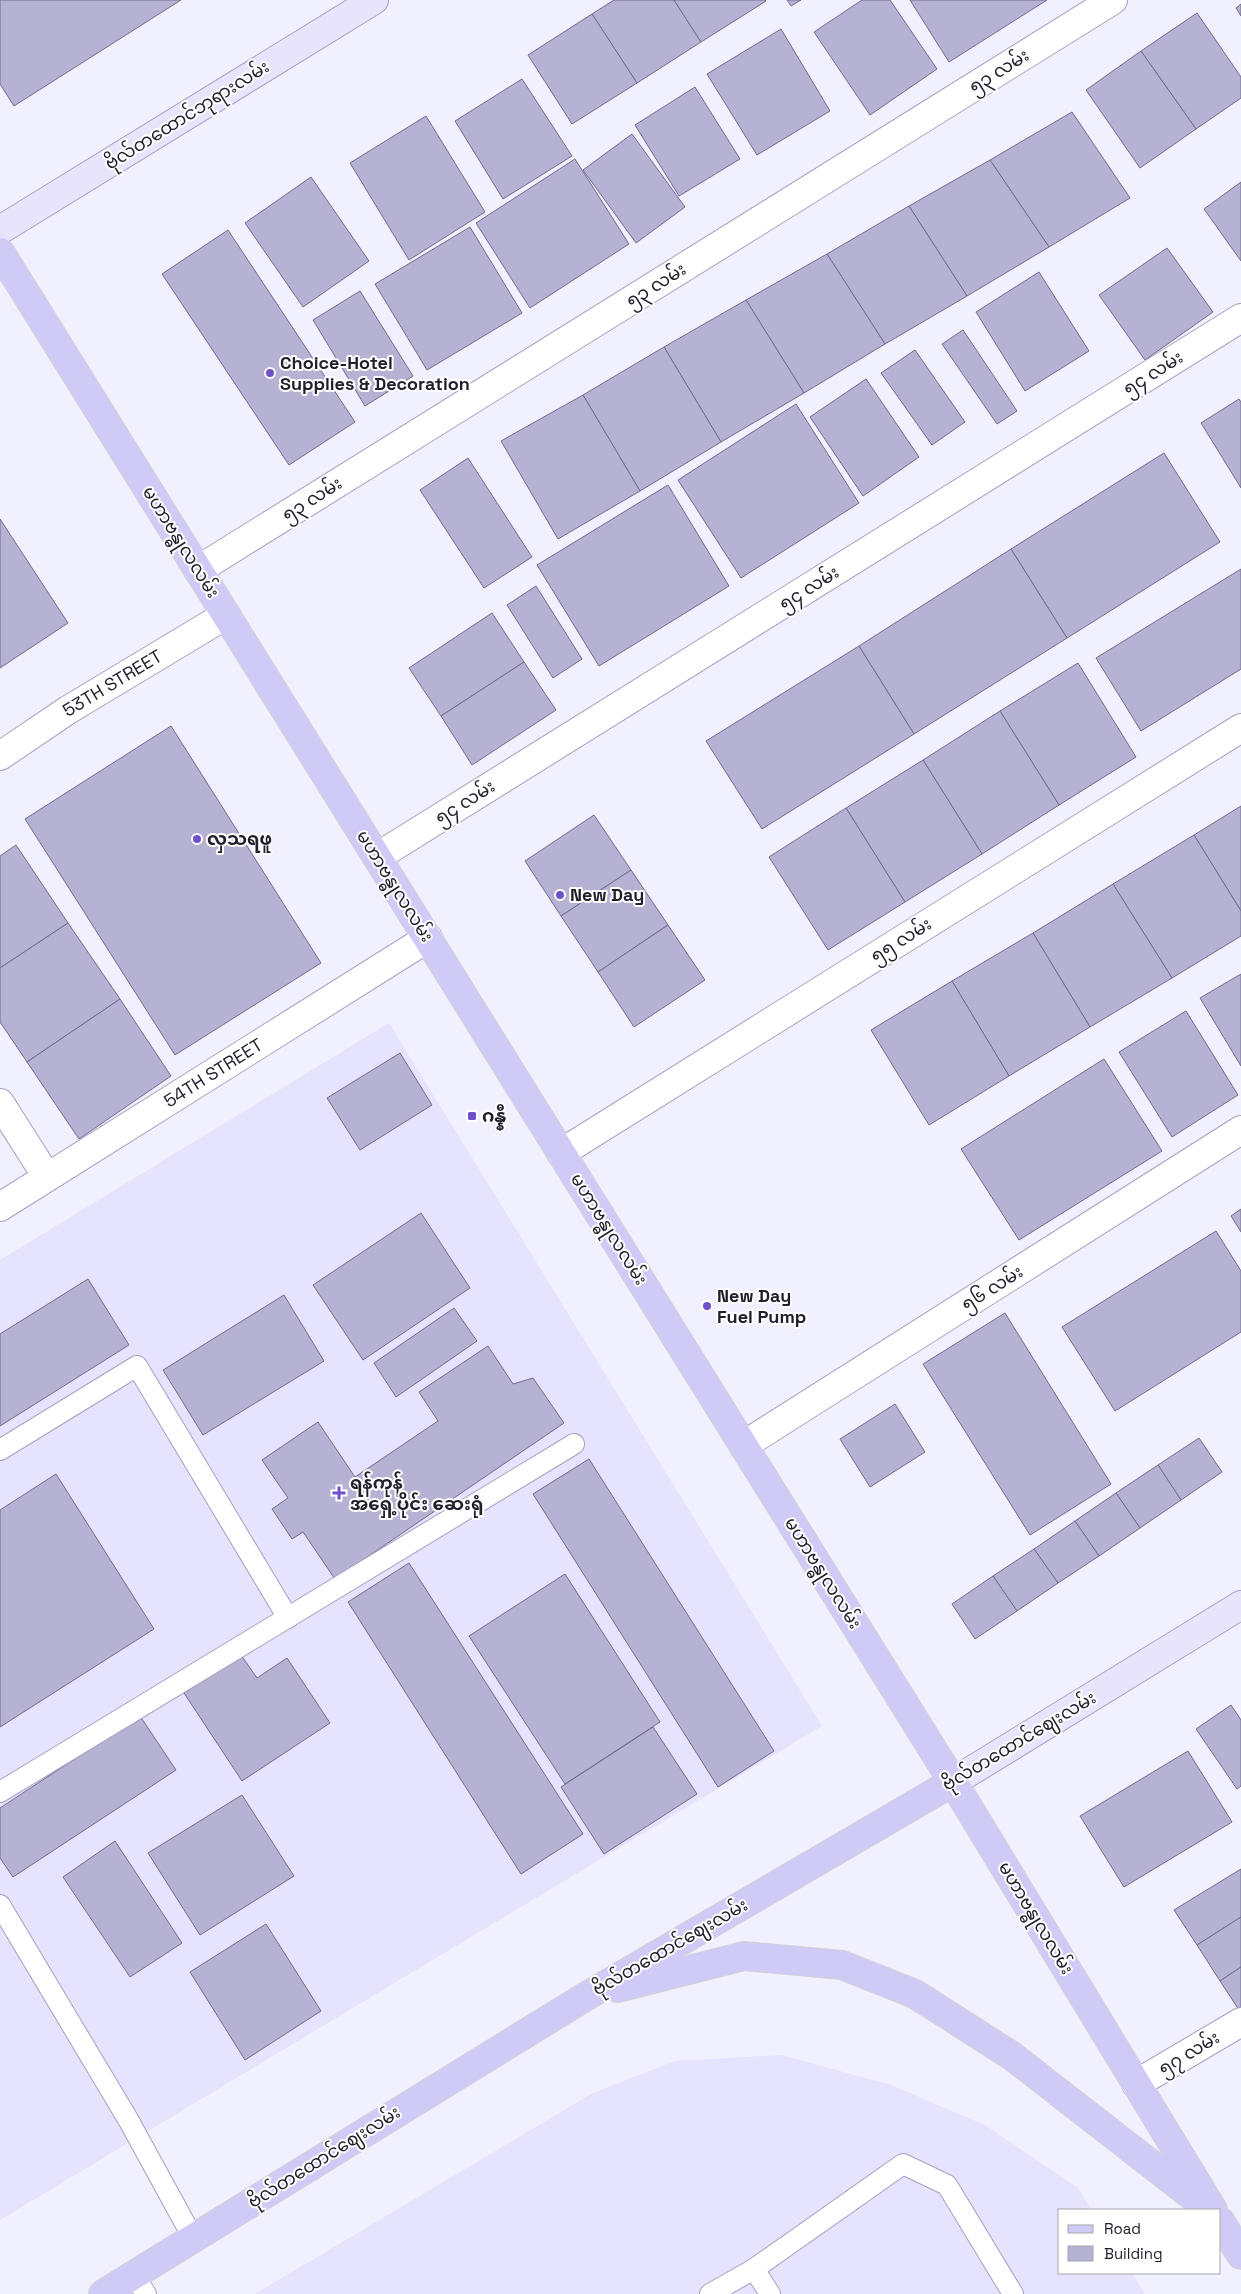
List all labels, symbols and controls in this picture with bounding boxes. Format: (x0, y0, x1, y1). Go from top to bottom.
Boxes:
street label: ၅၃ လမ်း (964, 42, 1035, 101)
street label: ဗိုလ်တထောင်ဘုရားလမ်း (99, 53, 275, 178)
street label: ၅၃ လမ်း (621, 256, 692, 315)
street label: ၅၄ လမ်း (1118, 344, 1189, 403)
place label: Choice-Hotel Supplies & Decoration (280, 351, 470, 395)
marker: Choice-Hotel Supplies & Decoration (264, 367, 276, 379)
street label: ၅၃ လမ်း (277, 470, 348, 529)
street label: မဟာဗန္ဓုလလမ်း (134, 481, 226, 604)
street label: ၅၄ လမ်း (774, 559, 845, 618)
street label: 53TH STREET (58, 644, 167, 722)
street label: ၅၄ လမ်း (430, 773, 501, 832)
street label: မဟာဗန္ဓုလလမ်း (348, 825, 440, 948)
place label: လှသရဖူ (207, 827, 272, 853)
marker: လှသရဖူ (191, 833, 203, 845)
place label: New Day (570, 883, 644, 906)
marker: New Day (554, 889, 566, 901)
street label: ၅၅ လမ်း (865, 911, 938, 971)
street label: 54TH STREET (159, 1033, 267, 1112)
place label: ဂန္နီ (482, 1104, 506, 1131)
marker: ဂန္နီ (466, 1110, 478, 1122)
street label: မဟာဗန္ဓုလလမ်း (562, 1168, 654, 1291)
street label: ၅၆ လမ်း (956, 1259, 1029, 1319)
place label: New Day Fuel Pump (717, 1284, 806, 1328)
marker: New Day Fuel Pump (701, 1300, 713, 1312)
place label: ရန်ကုန် အရှေ့ပိုင်း ဆေးရုံ (350, 1471, 483, 1518)
marker: ရန်ကုန် အရှေ့ပိုင်း ဆေးရုံ (332, 1486, 346, 1500)
street label: မဟာဗန္ဓုလလမ်း (776, 1512, 868, 1635)
street label: ဗိုလ်တထောင်ဈေးလမ်း (937, 1684, 1102, 1799)
street label: မဟာဗန္ဓုလလမ်း (990, 1857, 1080, 1981)
street label: ဗိုလ်တထောင်ဈေးလမ်း (587, 1891, 754, 2004)
street label: ၅၇ လမ်း (1154, 2025, 1225, 2083)
street label: ဗိုလ်တထောင်ဈေးလမ်း (242, 2099, 406, 2216)
legend (1058, 2209, 1221, 2274)
text: Road (1104, 2219, 1141, 2238)
text: Building (1104, 2244, 1163, 2263)

